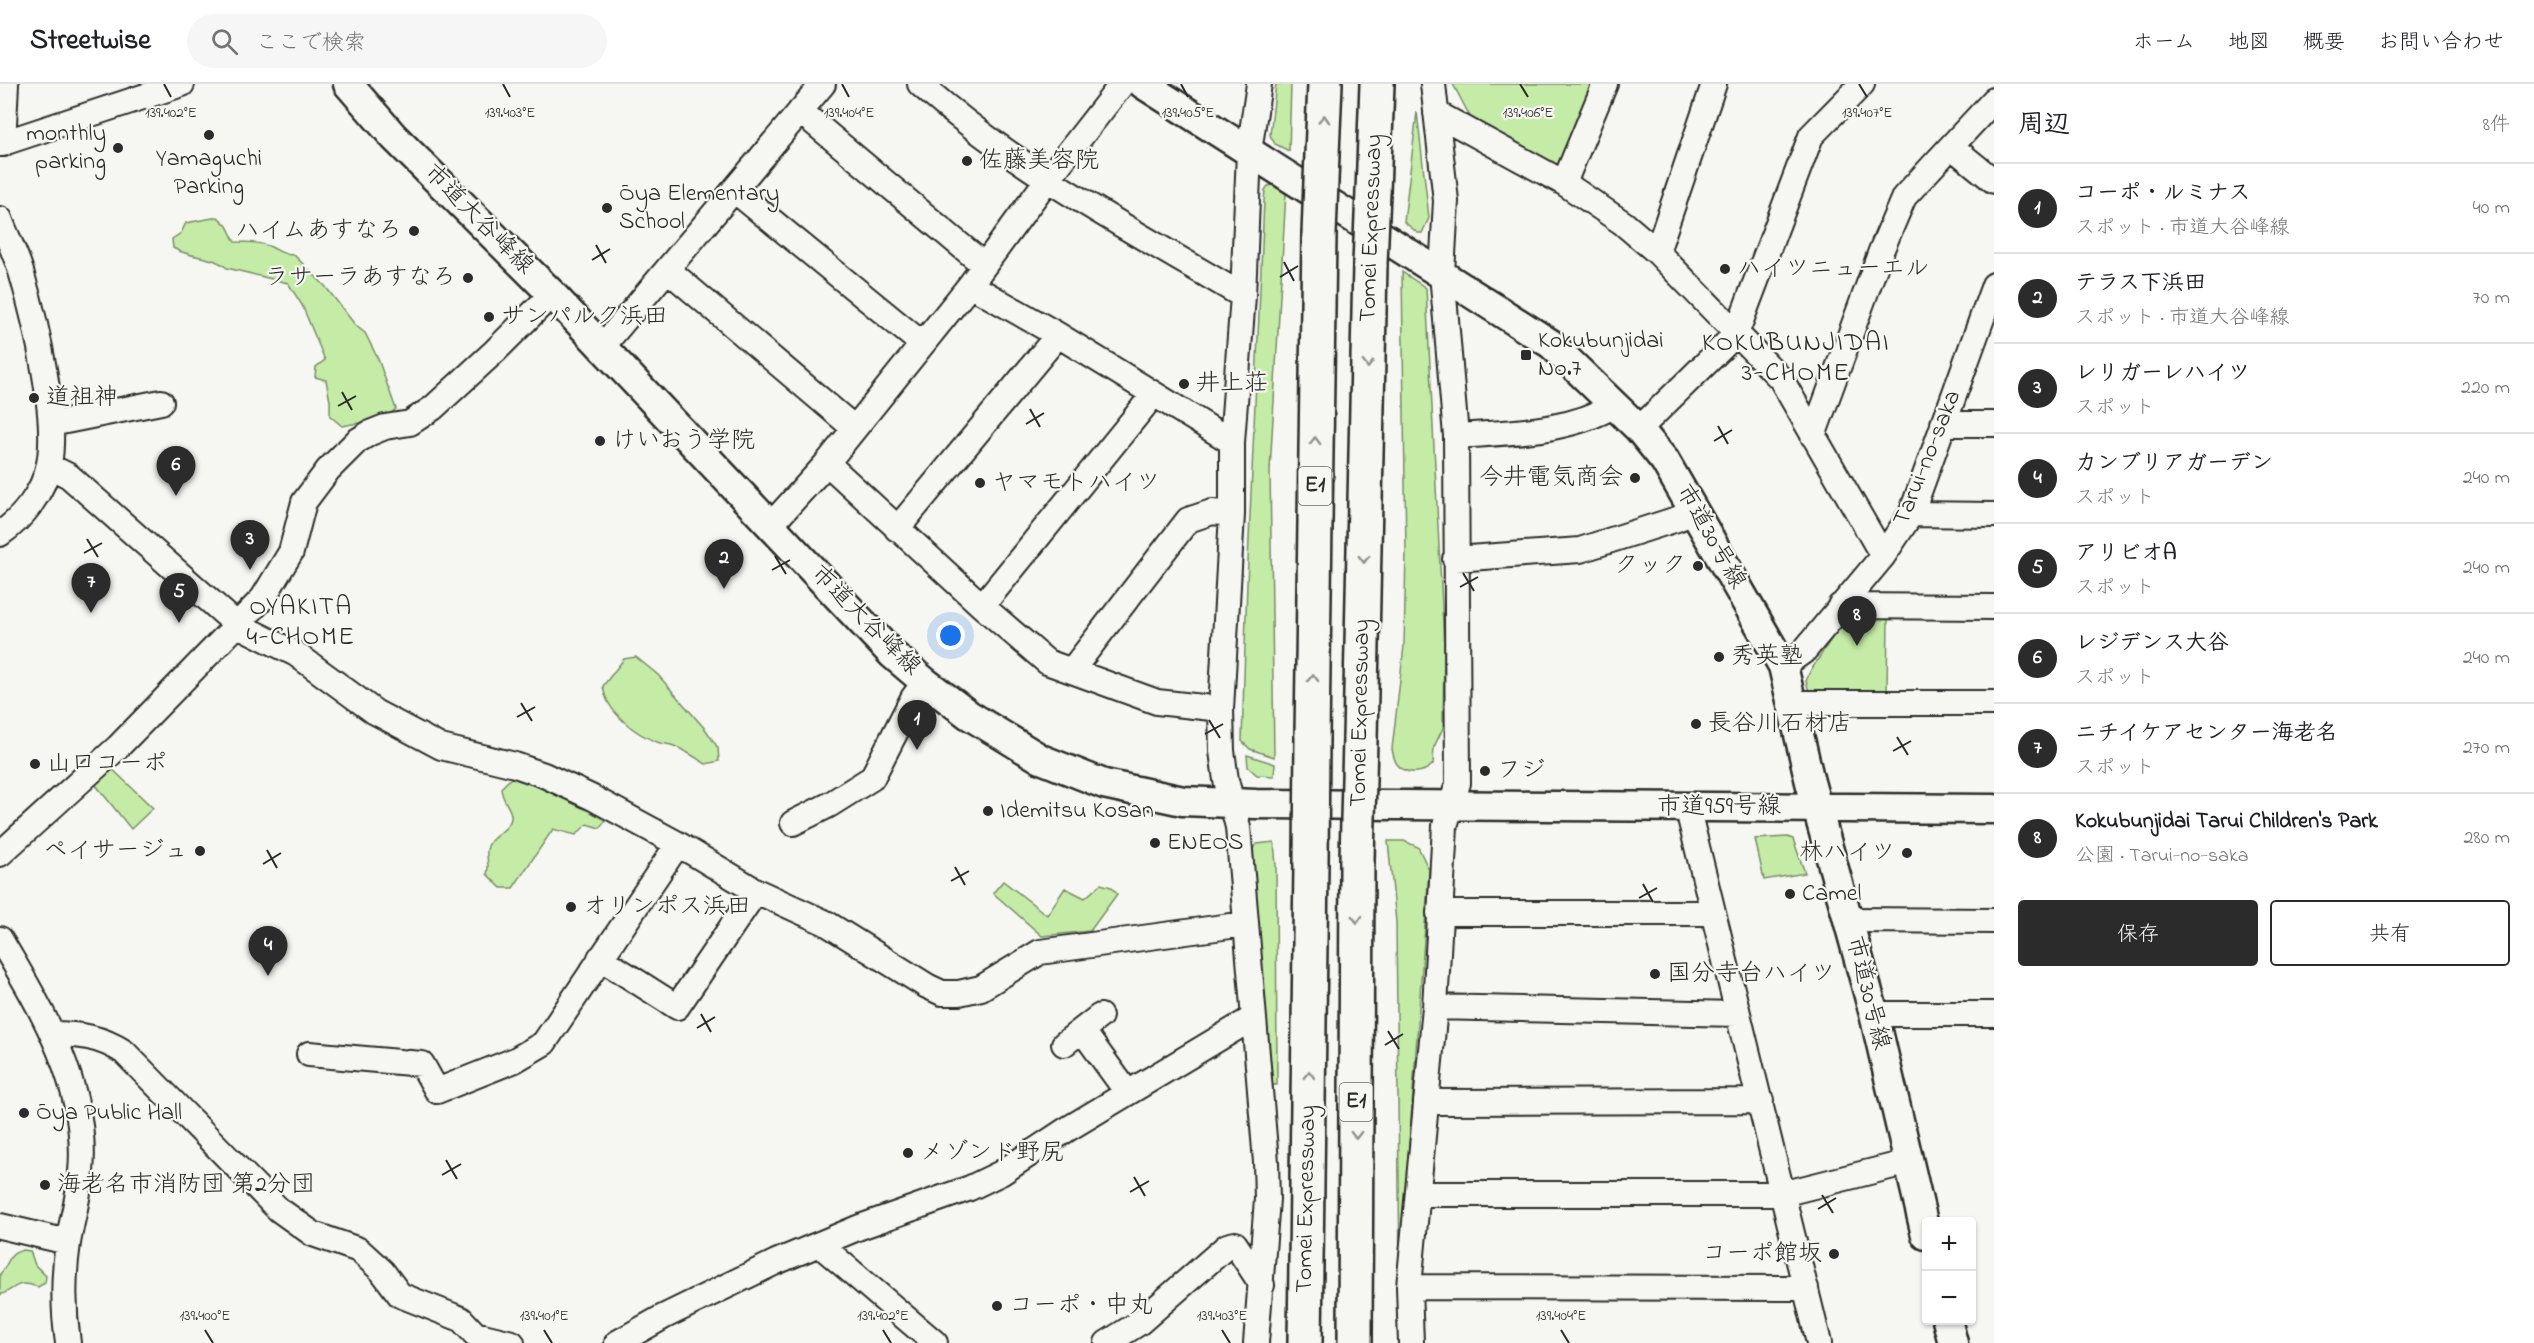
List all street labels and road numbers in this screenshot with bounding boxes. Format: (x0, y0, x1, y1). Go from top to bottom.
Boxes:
street label: Tomei Expressway (1351, 133, 1394, 323)
street label: 市道大谷峰線 (415, 157, 541, 283)
street label: Tarui-no-saka (1885, 385, 1971, 531)
road number: E1 (1298, 467, 1332, 505)
street label: 市道30号線 (1666, 478, 1754, 596)
street label: 市道大谷峰線 (802, 558, 928, 684)
street label: Tomei Expressway (1342, 619, 1381, 807)
street label: 市道959号線 (1657, 790, 1781, 825)
street label: 市道30号線 (1836, 932, 1898, 1054)
road number: E1 (1340, 1083, 1372, 1121)
street label: Tomei Expressway (1288, 1105, 1327, 1293)

